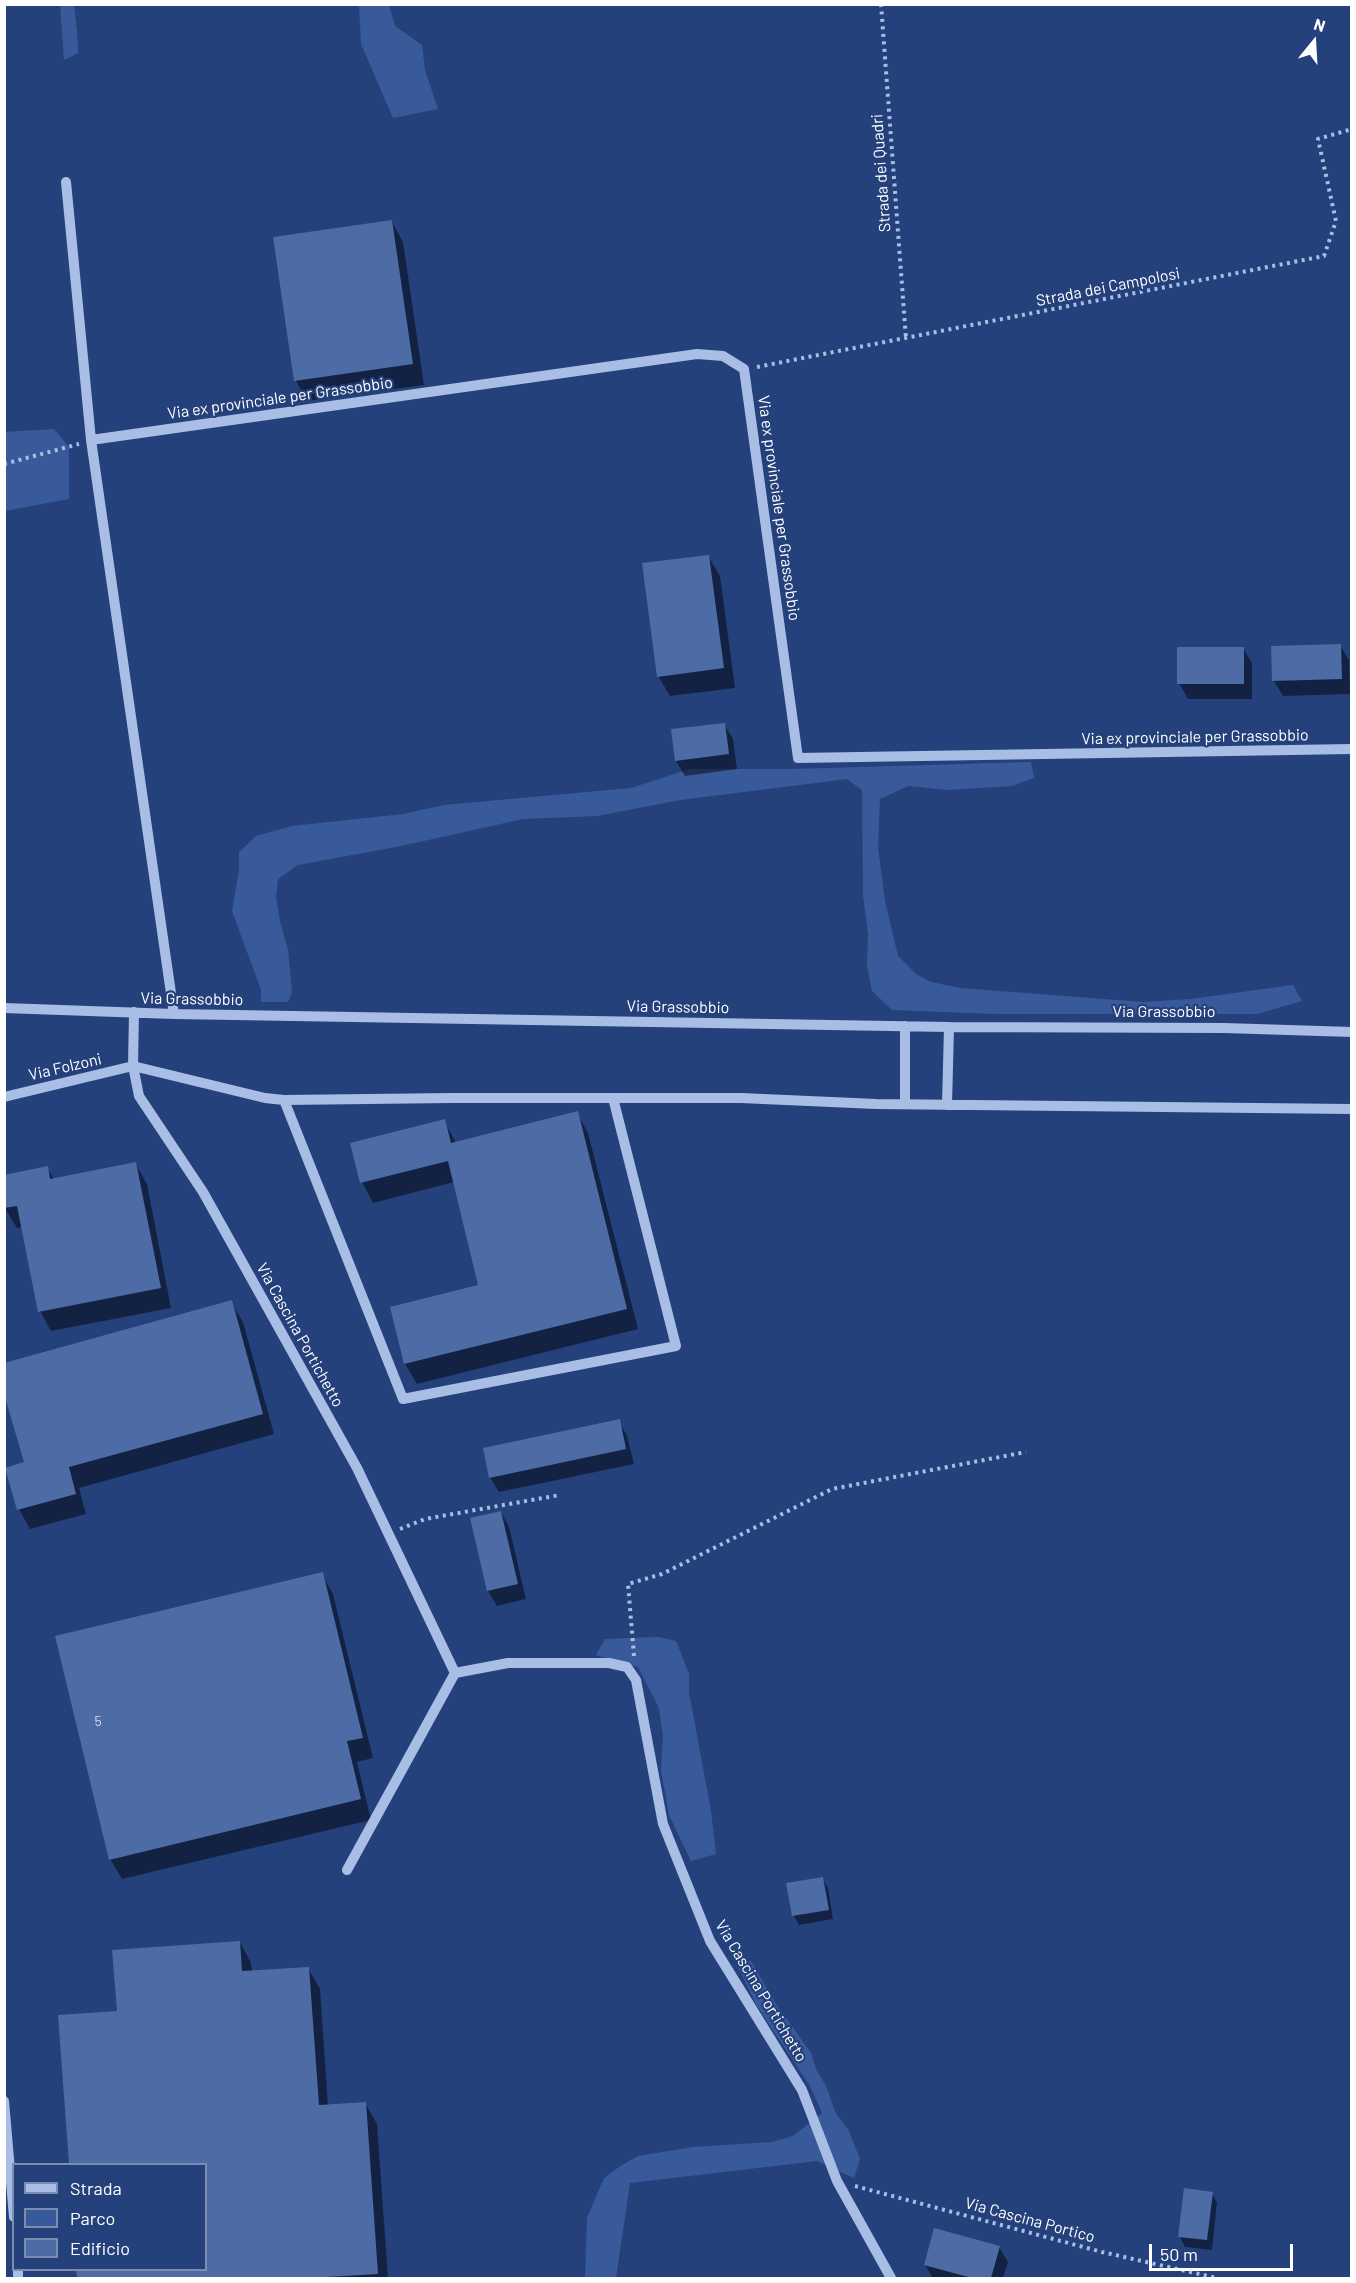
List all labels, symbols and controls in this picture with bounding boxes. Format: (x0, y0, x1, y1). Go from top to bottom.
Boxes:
north arrow (1284, 12, 1344, 72)
text: N (1312, 14, 1328, 35)
street label: Strada dei Quadri (867, 113, 895, 233)
street label: Strada dei Campolosi (1034, 264, 1182, 310)
street label: Via ex provinciale per Grassobbio (166, 373, 394, 423)
street label: Via ex provinciale per Grassobbio (754, 394, 804, 622)
street label: Via ex provinciale per Grassobbio (1081, 725, 1309, 749)
street label: Via Grassobbio (140, 989, 244, 1009)
street label: Via Grassobbio (626, 997, 730, 1017)
street label: Via Grassobbio (1113, 1002, 1215, 1022)
street label: Via Folzoni (27, 1049, 103, 1085)
street label: Via Cascina Portichetto (252, 1260, 348, 1410)
house number: 5 (94, 1713, 102, 1729)
street label: Via Cascina Portichetto (711, 1917, 811, 2065)
legend (12, 2163, 207, 2271)
text: Strada (70, 2177, 122, 2199)
street label: Via Cascina Portico (963, 2193, 1097, 2247)
text: Parco (70, 2207, 115, 2229)
scale bar (1152, 2232, 1296, 2270)
text: Edificio (70, 2237, 130, 2259)
text: 50 m (1160, 2243, 1198, 2265)

